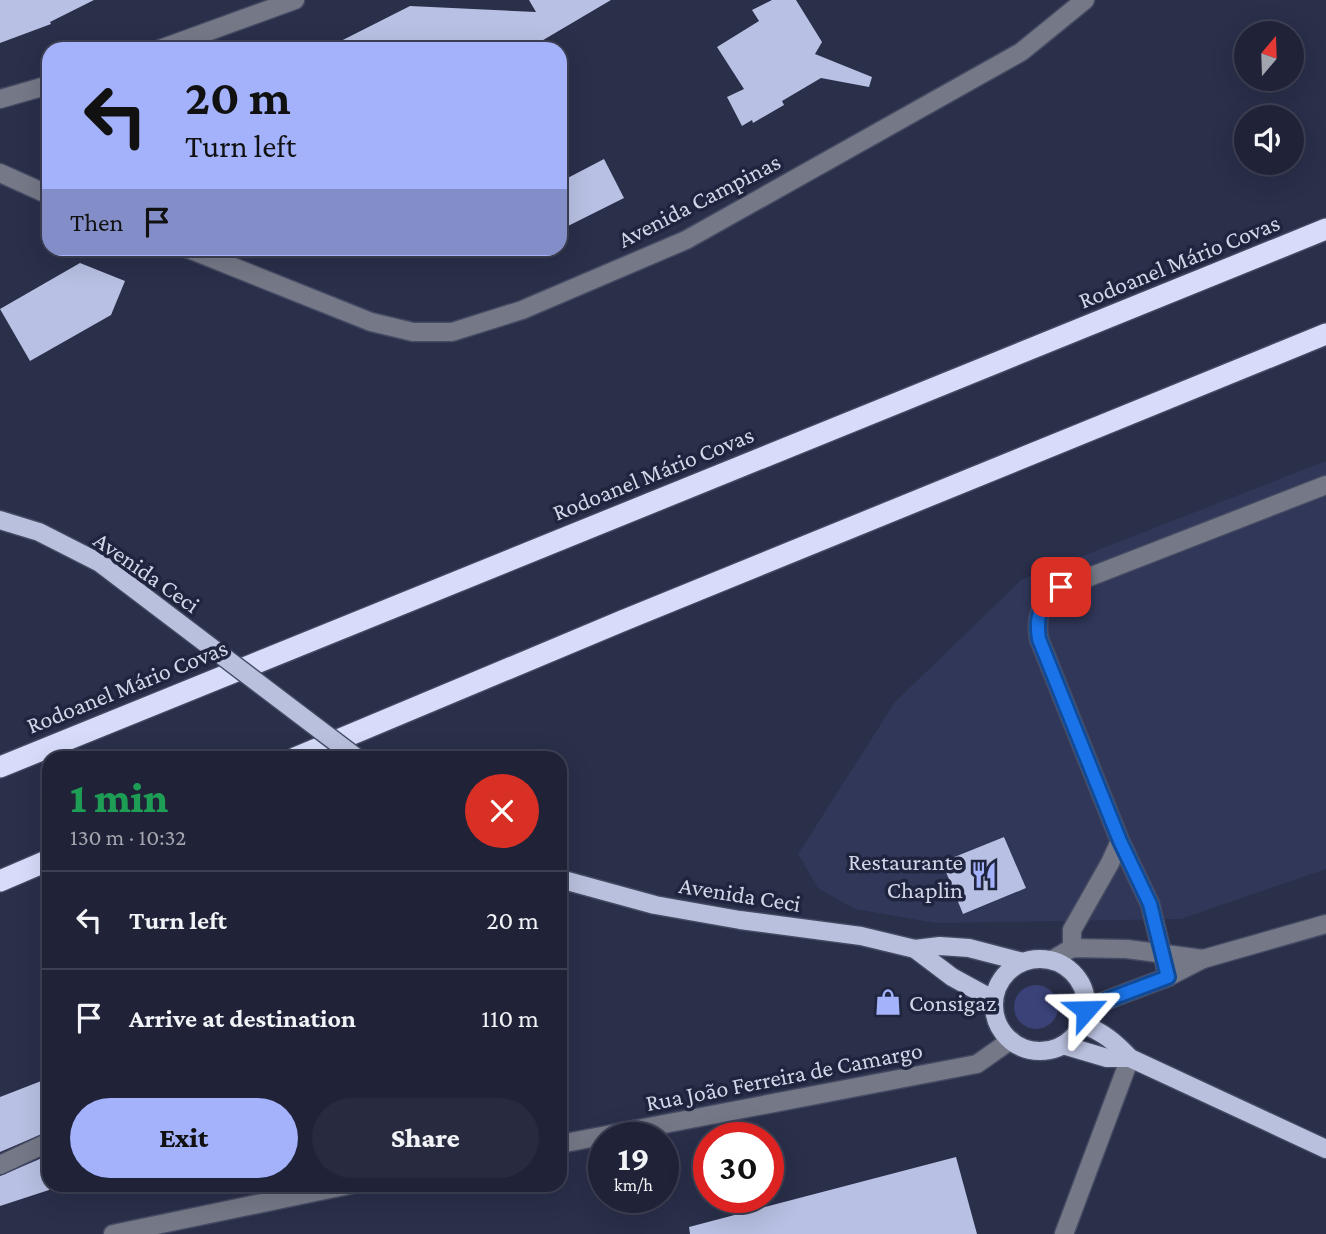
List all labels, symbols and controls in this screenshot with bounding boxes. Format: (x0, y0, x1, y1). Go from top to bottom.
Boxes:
north arrow (1234, 21, 1304, 91)
map controls (1234, 21, 1304, 175)
icon: left (70, 70, 161, 161)
text: 20 m (185, 70, 291, 125)
button: sound (1234, 105, 1304, 175)
text: Turn left (185, 128, 296, 164)
street label: Avenida Campinas (613, 147, 785, 253)
icon: arrive (138, 203, 176, 241)
text: Then (70, 208, 124, 237)
street label: Rodoanel Mário Covas (1075, 208, 1283, 314)
street label: Rodoanel Mário Covas (549, 420, 757, 526)
street label: Avenida Ceci (89, 526, 205, 618)
pin (1031, 557, 1091, 617)
icon: arrive (1042, 568, 1080, 606)
street label: Rodoanel Mário Covas (23, 633, 231, 739)
text: 1 min (70, 774, 168, 821)
button: close (465, 774, 539, 848)
text: 130 m · 10:32 (70, 824, 186, 850)
place label: Restaurante Chaplin (848, 848, 963, 903)
restaurant icon: Restaurante Chaplin (969, 860, 999, 890)
street label: Avenida Ceci (677, 871, 803, 917)
icon: left (70, 901, 108, 939)
text: Turn left (129, 906, 227, 935)
text: 20 m (486, 906, 539, 935)
position arrow (1049, 973, 1123, 1047)
shop icon: Consigaz (873, 987, 903, 1017)
place label: Consigaz (909, 989, 996, 1016)
icon: arrive (70, 999, 108, 1037)
text: Arrive at destination (129, 1004, 356, 1033)
text: 110 m (481, 1004, 539, 1033)
street label: Rua João Ferreira de Camargo (643, 1036, 925, 1116)
button: Exit (70, 1098, 298, 1178)
button: Share (312, 1098, 539, 1178)
speed limit sign: 30 (693, 1122, 784, 1213)
text: 19 (617, 1139, 650, 1178)
text: km/h (614, 1175, 653, 1195)

